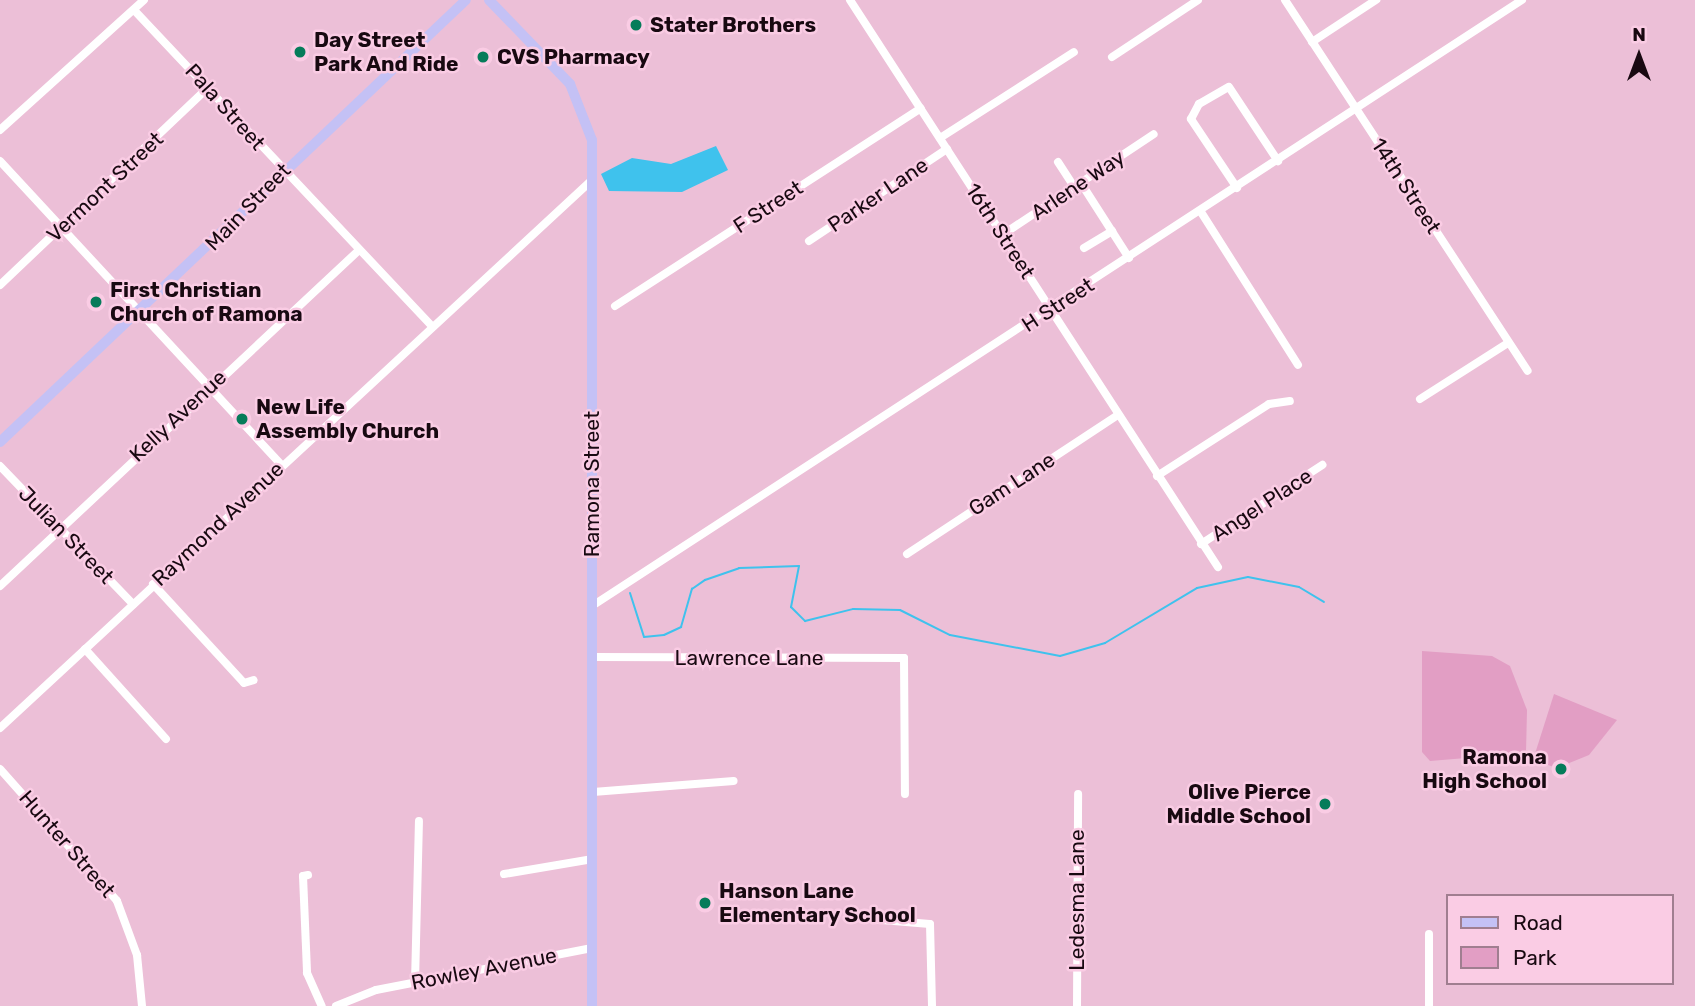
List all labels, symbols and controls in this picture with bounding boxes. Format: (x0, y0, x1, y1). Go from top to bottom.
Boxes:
place label: Stater Brothers (650, 12, 816, 38)
marker: Stater Brothers (628, 17, 644, 33)
north arrow (1604, 21, 1674, 91)
text: N (1632, 23, 1646, 46)
place label: Day Street Park And Ride (314, 27, 459, 77)
marker: Day Street Park And Ride (292, 44, 308, 60)
place label: CVS Pharmacy (497, 44, 650, 70)
marker: CVS Pharmacy (475, 49, 491, 65)
street label: Pala Street (180, 59, 270, 155)
street label: Vermont Street (42, 127, 168, 247)
street label: 14th Street (1366, 133, 1446, 239)
street label: Arlene Way (1026, 144, 1130, 226)
street label: Parker Lane (823, 152, 933, 238)
street label: Main Street (200, 158, 296, 256)
street label: F Street (728, 175, 808, 239)
street label: 16th Street (960, 179, 1040, 283)
street label: H Street (1017, 272, 1099, 338)
place label: First Christian Church of Ramona (110, 277, 303, 327)
marker: First Christian Church of Ramona (88, 294, 104, 310)
street label: Kelly Avenue (124, 364, 232, 468)
place label: New Life Assembly Church (256, 394, 440, 444)
marker: New Life Assembly Church (234, 411, 250, 427)
street label: Ramona Street (579, 411, 605, 557)
street label: Gam Lane (964, 447, 1060, 521)
street label: Raymond Avenue (147, 456, 289, 592)
street label: Angel Place (1207, 463, 1317, 547)
street label: Julian Street (13, 481, 119, 589)
street label: Lawrence Lane (675, 645, 823, 671)
place label: Ramona High School (1422, 744, 1547, 794)
marker: Ramona High School (1553, 761, 1569, 777)
place label: Olive Pierce Middle School (1167, 779, 1311, 829)
street label: Hunter Street (14, 785, 120, 903)
marker: Olive Pierce Middle School (1317, 796, 1333, 812)
street label: Ledesma Lane (1064, 829, 1090, 971)
place label: Hanson Lane Elementary School (719, 878, 916, 928)
legend (1446, 894, 1674, 985)
marker: Hanson Lane Elementary School (697, 895, 713, 911)
text: Road (1513, 910, 1563, 935)
street label: Rowley Avenue (408, 942, 560, 996)
text: Park (1513, 945, 1557, 970)

